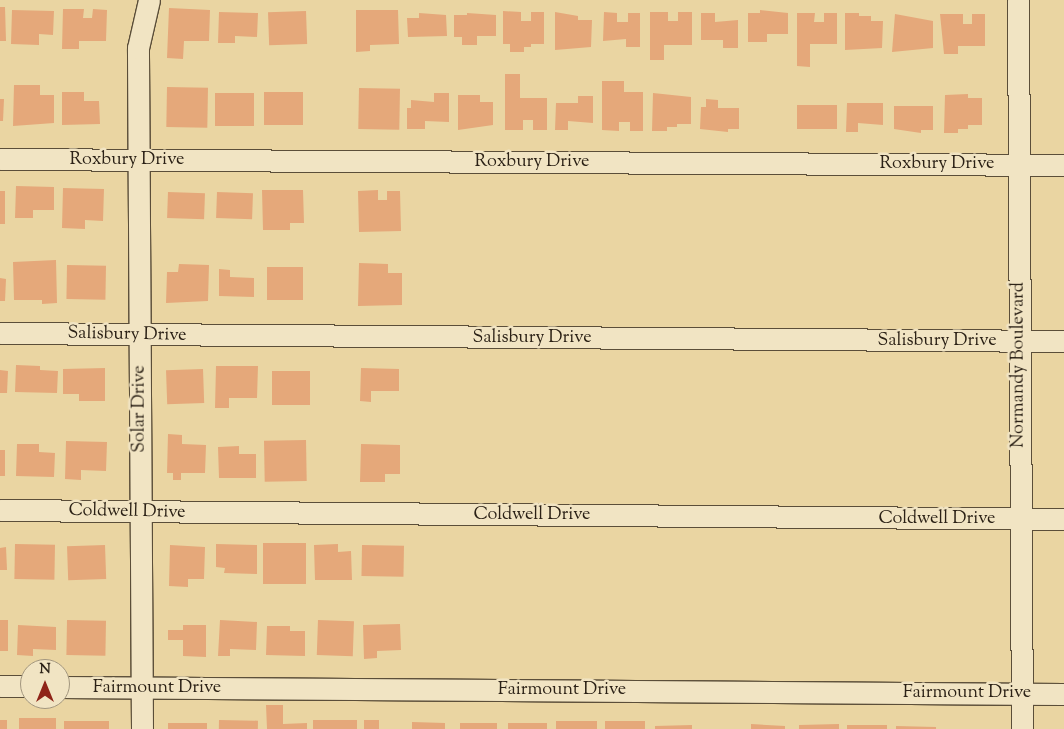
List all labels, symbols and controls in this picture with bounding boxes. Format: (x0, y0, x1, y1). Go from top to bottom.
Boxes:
street label: Roxbury Drive (70, 149, 184, 171)
street label: Roxbury Drive (475, 151, 589, 173)
street label: Roxbury Drive (880, 153, 994, 175)
street label: Normandy Boulevard (1008, 282, 1030, 448)
street label: Salisbury Drive (67, 323, 187, 347)
street label: Salisbury Drive (472, 327, 592, 349)
street label: Salisbury Drive (877, 330, 997, 352)
street label: Solar Drive (129, 365, 151, 453)
street label: Coldwell Drive (68, 500, 186, 524)
street label: Coldwell Drive (473, 504, 591, 526)
street label: Coldwell Drive (878, 508, 996, 530)
north arrow (20, 659, 70, 709)
text: N (39, 660, 51, 680)
street label: Fairmount Drive (93, 677, 221, 699)
street label: Fairmount Drive (498, 679, 626, 701)
street label: Fairmount Drive (903, 682, 1031, 704)

